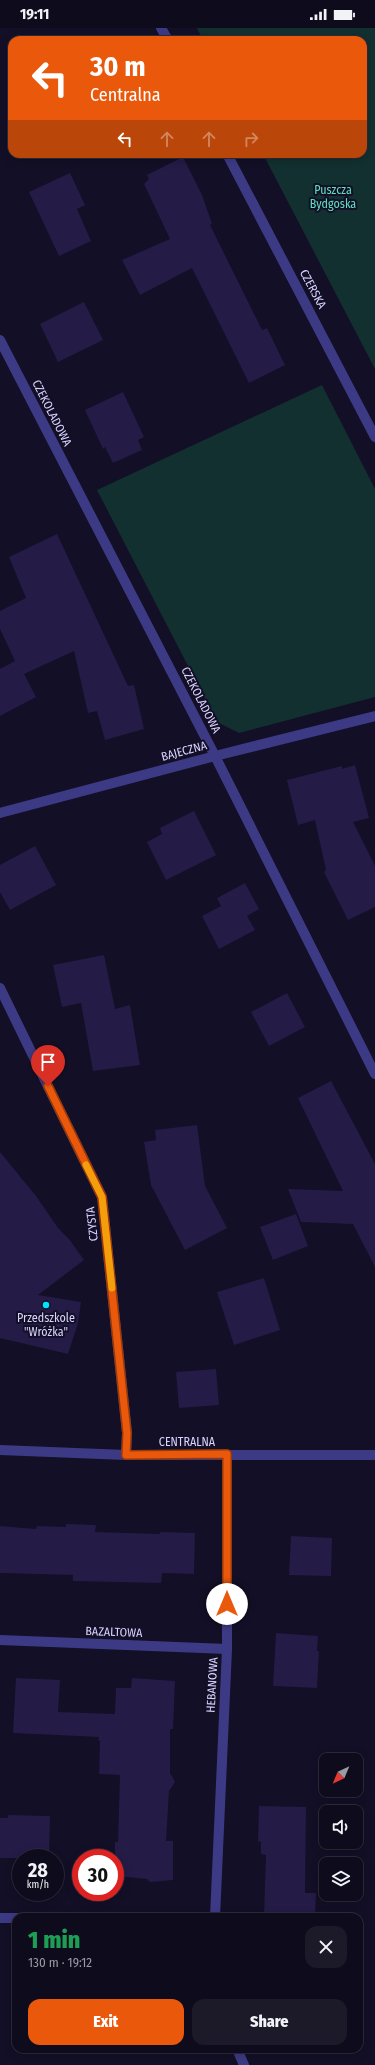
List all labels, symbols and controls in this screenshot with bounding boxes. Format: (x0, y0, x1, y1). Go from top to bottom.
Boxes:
text: 19:11 (20, 5, 49, 23)
text: 30 m (90, 50, 146, 83)
icon: left (24, 52, 76, 104)
text: Centralna (90, 84, 160, 106)
icon: left (114, 128, 136, 150)
icon: ahead (156, 128, 178, 150)
icon: ahead (198, 128, 220, 150)
icon: right (240, 128, 262, 150)
park label: Puszcza Bydgoska (310, 183, 356, 211)
street label: CZERSKA (297, 267, 329, 312)
street label: CZEKOLADOWA (29, 378, 75, 449)
street label: CZEKOLADOWA (178, 665, 224, 736)
street label: BAJECZNA (160, 738, 209, 764)
pin (31, 1045, 65, 1086)
icon: arrive (37, 1051, 59, 1073)
street label: CZYSTA (83, 1205, 101, 1242)
marker: Przedszkole "Wróżka" (41, 1300, 51, 1310)
place label: Przedszkole "Wróżka" (17, 1311, 75, 1339)
street label: CENTRALNA (159, 1435, 216, 1449)
position arrow (206, 1583, 248, 1625)
street label: BAZALTOWA (85, 1624, 143, 1640)
street label: HEBANOWA (204, 1656, 220, 1713)
north arrow (319, 1753, 363, 1797)
map controls (319, 1753, 363, 1901)
button: sound (319, 1805, 363, 1849)
speed limit sign: 30 (72, 1849, 124, 1901)
button: layers (319, 1857, 363, 1901)
text: 28 (28, 1858, 48, 1882)
text: km/h (27, 1879, 49, 1891)
text: 1 min (28, 1926, 80, 1954)
button: close (305, 1926, 347, 1968)
text: 130 m · 19:12 (28, 1955, 92, 1970)
button: Exit (28, 1999, 184, 2045)
button: Share (192, 1999, 347, 2045)

